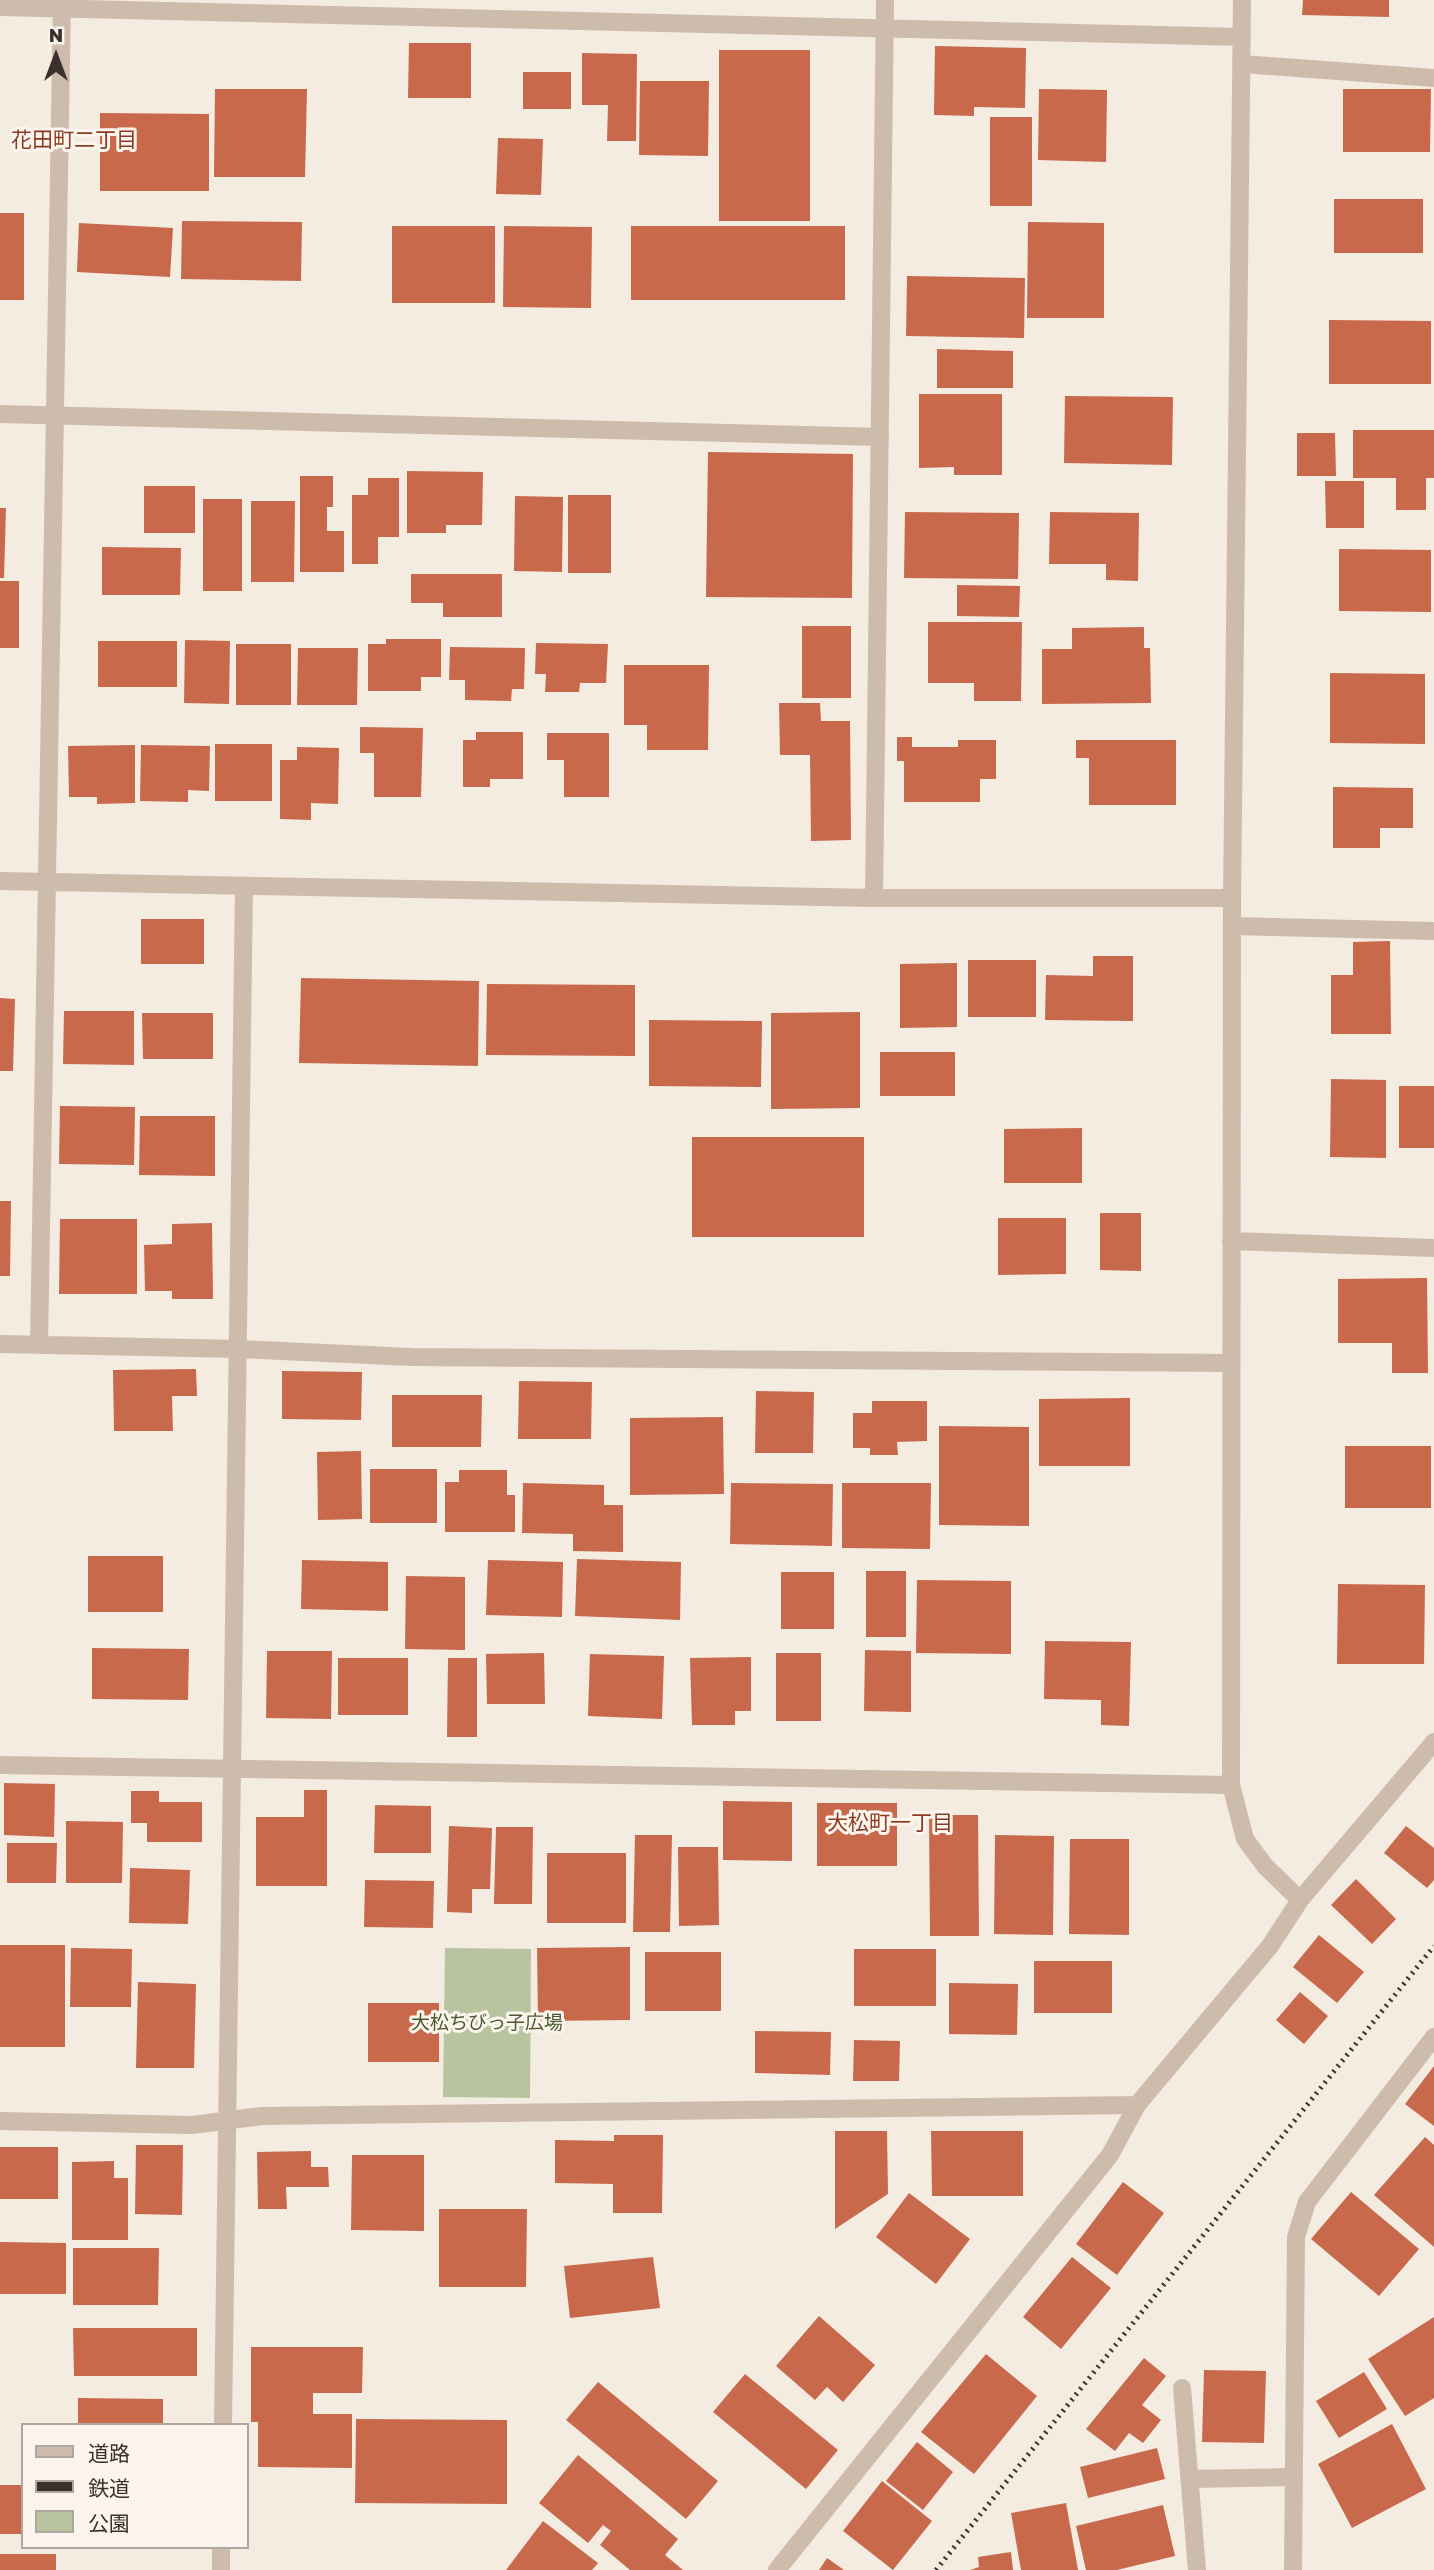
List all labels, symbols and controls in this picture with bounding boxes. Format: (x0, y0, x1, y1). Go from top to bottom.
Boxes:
north arrow (21, 21, 91, 91)
text: N (49, 23, 63, 46)
district label: 花田町二丁目 (11, 127, 137, 153)
district label: 大松町一丁目 (827, 1810, 953, 1836)
park label: 大松ちびっ子広場 (411, 2012, 563, 2034)
legend (21, 2423, 248, 2549)
text: 道路 (88, 2440, 130, 2466)
text: 鉄道 (88, 2475, 130, 2501)
text: 公園 (88, 2510, 130, 2536)

